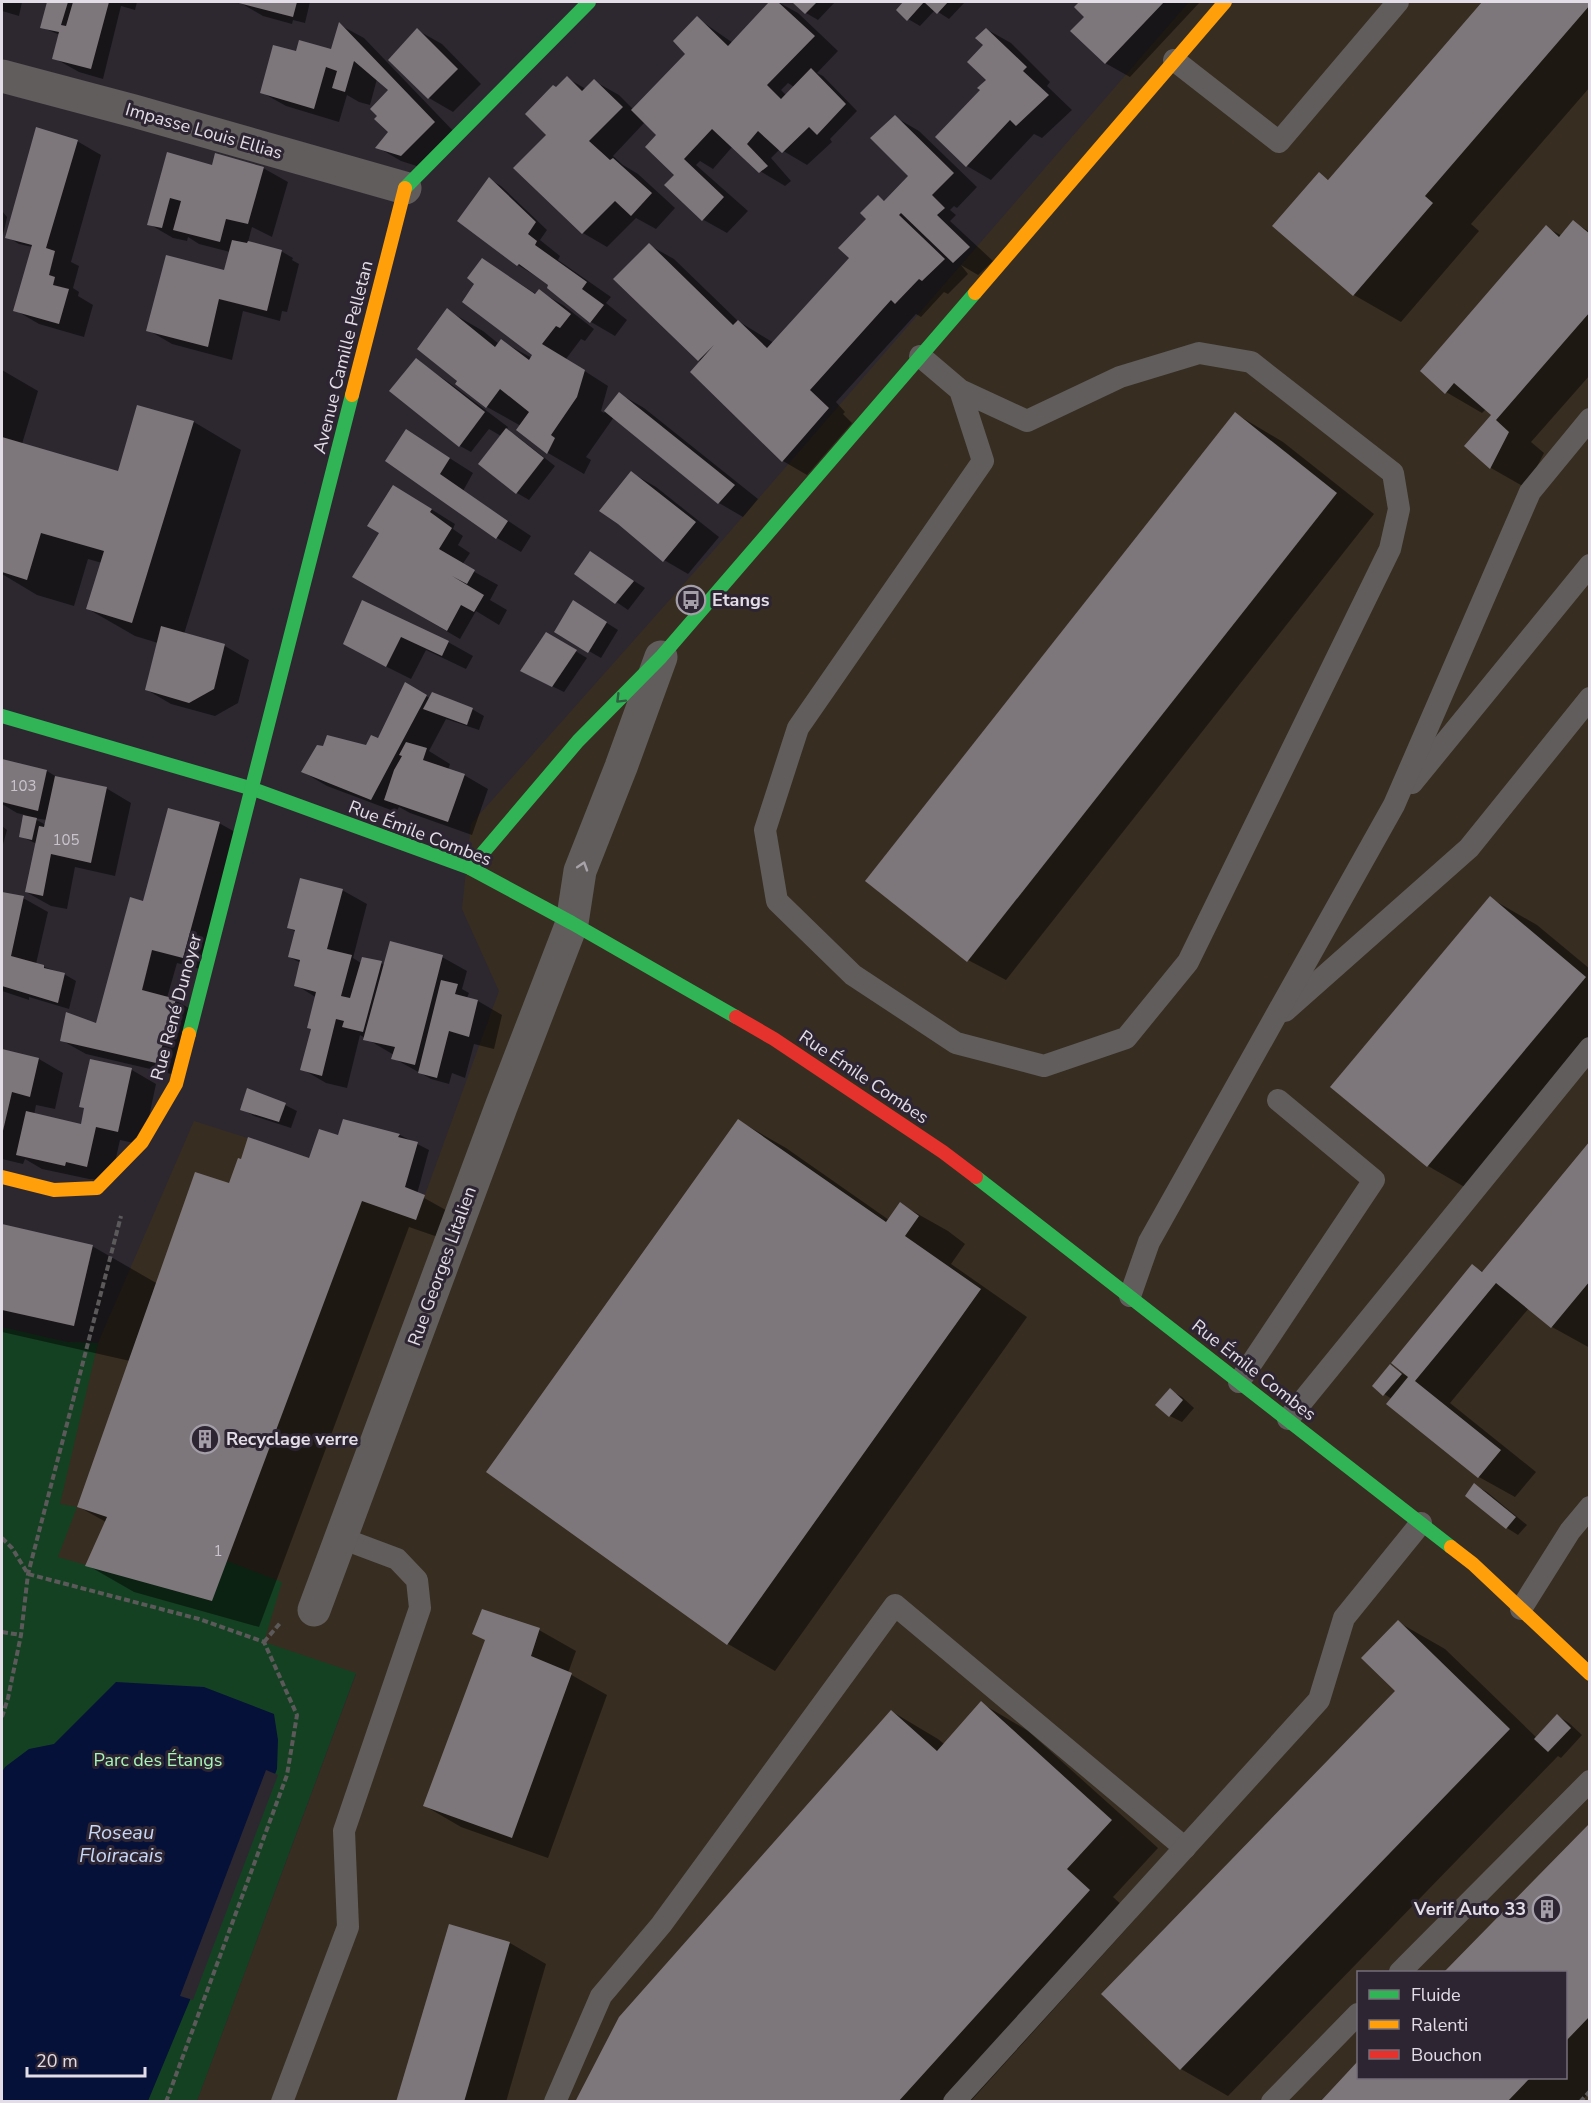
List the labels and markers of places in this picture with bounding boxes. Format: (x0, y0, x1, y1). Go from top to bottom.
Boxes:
bus stop icon: Etangs (675, 584, 707, 616)
place label: Etangs (712, 588, 770, 612)
building icon: Recyclage verre (189, 1423, 221, 1455)
place label: Recyclage verre (226, 1427, 358, 1451)
building icon: Verif Auto 33 (1531, 1893, 1563, 1925)
place label: Verif Auto 33 (1413, 1897, 1526, 1921)

